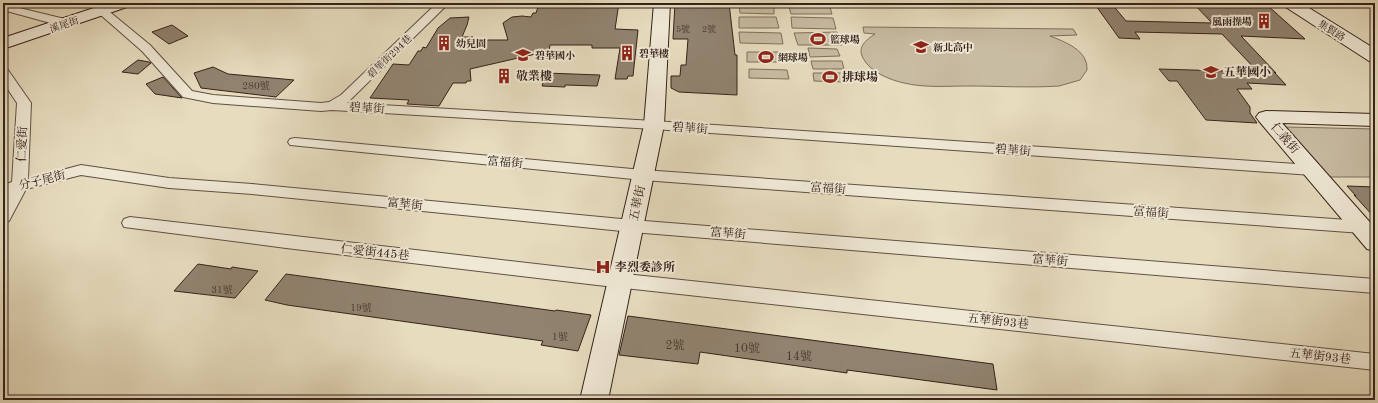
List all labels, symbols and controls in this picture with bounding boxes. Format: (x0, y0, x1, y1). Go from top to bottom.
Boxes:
building icon: 風雨操場 (1255, 12, 1273, 30)
street label: 溪尾街 (48, 14, 80, 35)
place label: 風雨操場 (1212, 16, 1252, 27)
street label: 集賢路 (1316, 18, 1347, 43)
house number: 5號 (676, 24, 690, 34)
house number: 2號 (702, 24, 716, 34)
sports icon: 籃球場 (809, 30, 827, 48)
street label: 碧華街294巷 (365, 32, 414, 80)
building icon: 幼兒園 (435, 34, 453, 52)
place label: 籃球場 (830, 34, 860, 45)
place label: 幼兒園 (456, 38, 486, 49)
school or university icon: 新北高中 (912, 38, 930, 56)
place label: 新北高中 (933, 41, 973, 53)
building icon: 碧華樓 (618, 44, 636, 62)
school or university icon: 碧華國小 (514, 46, 532, 64)
place label: 碧華樓 (639, 48, 669, 59)
sports icon: 網球場 (757, 48, 775, 66)
place label: 碧華國小 (535, 50, 575, 61)
place label: 網球場 (778, 52, 808, 63)
school or university icon: 五華國小 (1202, 63, 1220, 81)
place label: 五華國小 (1223, 65, 1271, 79)
building icon: 敬業樓 (495, 67, 513, 85)
sports icon: 排球場 (821, 68, 839, 86)
place label: 敬業樓 (516, 69, 552, 83)
place label: 排球場 (842, 70, 878, 84)
house number: 280號 (242, 80, 270, 91)
street label: 碧華街 (349, 100, 386, 116)
street label: 碧華街 (672, 120, 709, 136)
street label: 仁義街 (1268, 120, 1303, 157)
street label: 仁愛街 (14, 125, 30, 162)
street label: 碧華街 (995, 142, 1032, 158)
street label: 富福街 (486, 153, 525, 171)
street label: 分子尾街 (17, 167, 68, 193)
street label: 富福街 (810, 180, 847, 196)
street label: 五華街 (626, 183, 648, 222)
street label: 富華街 (386, 195, 425, 213)
street label: 富福街 (1133, 204, 1170, 220)
street label: 富華街 (709, 224, 748, 242)
street label: 仁愛街445巷 (340, 241, 410, 263)
street label: 富華街 (1031, 251, 1070, 269)
hospital icon: 李烈委診所 (594, 258, 612, 276)
place label: 李烈委診所 (615, 260, 675, 274)
house number: 31號 (211, 284, 233, 295)
house number: 19號 (350, 302, 372, 313)
street label: 五華街93巷 (966, 311, 1030, 331)
house number: 1號 (552, 331, 568, 342)
house number: 2號 (666, 338, 684, 352)
house number: 10號 (734, 341, 760, 355)
street label: 五華街93巷 (1288, 346, 1352, 366)
house number: 14號 (786, 349, 812, 363)

